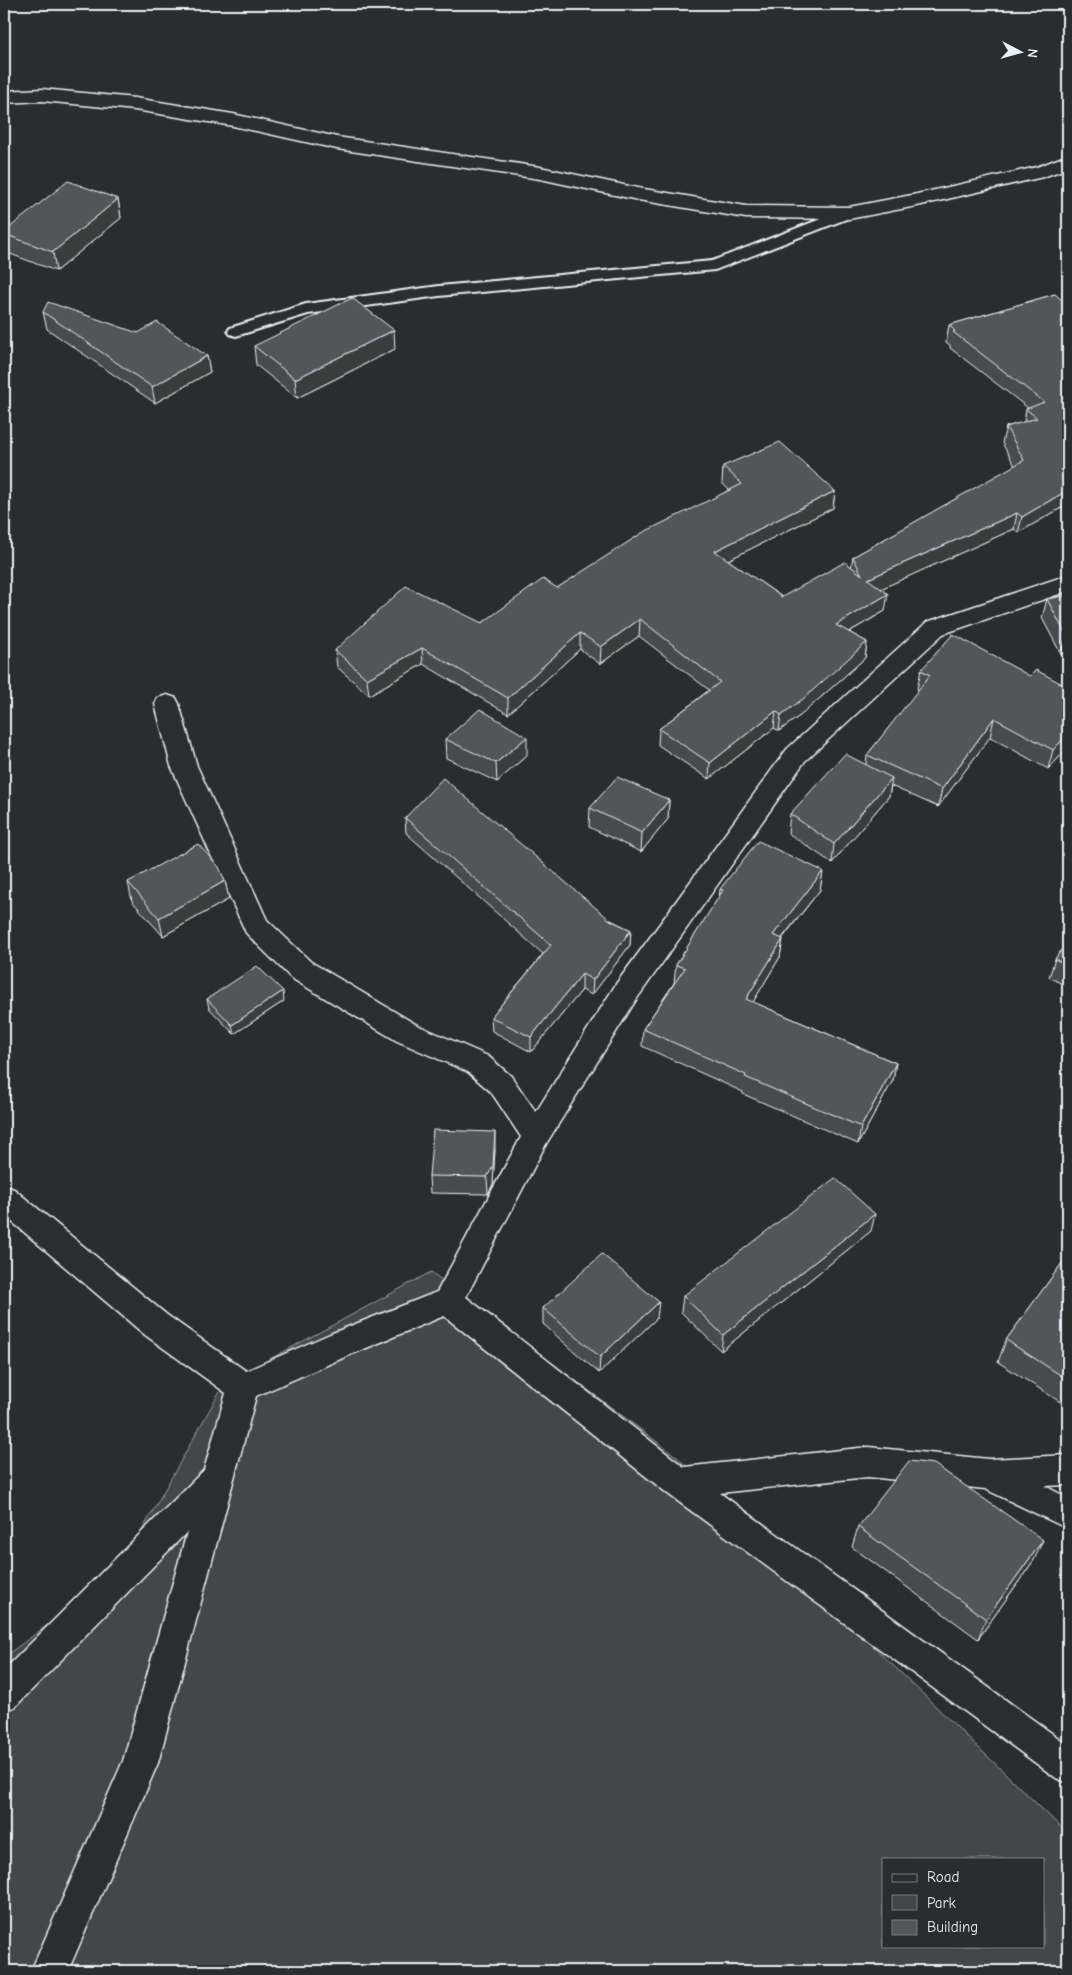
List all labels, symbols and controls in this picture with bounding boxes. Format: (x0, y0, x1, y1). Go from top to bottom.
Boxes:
north arrow (994, 28, 1044, 78)
text: N (1024, 48, 1041, 59)
legend (882, 1858, 1044, 1948)
text: Road (927, 1868, 959, 1886)
text: Park (927, 1894, 956, 1912)
text: Building (927, 1918, 978, 1936)

